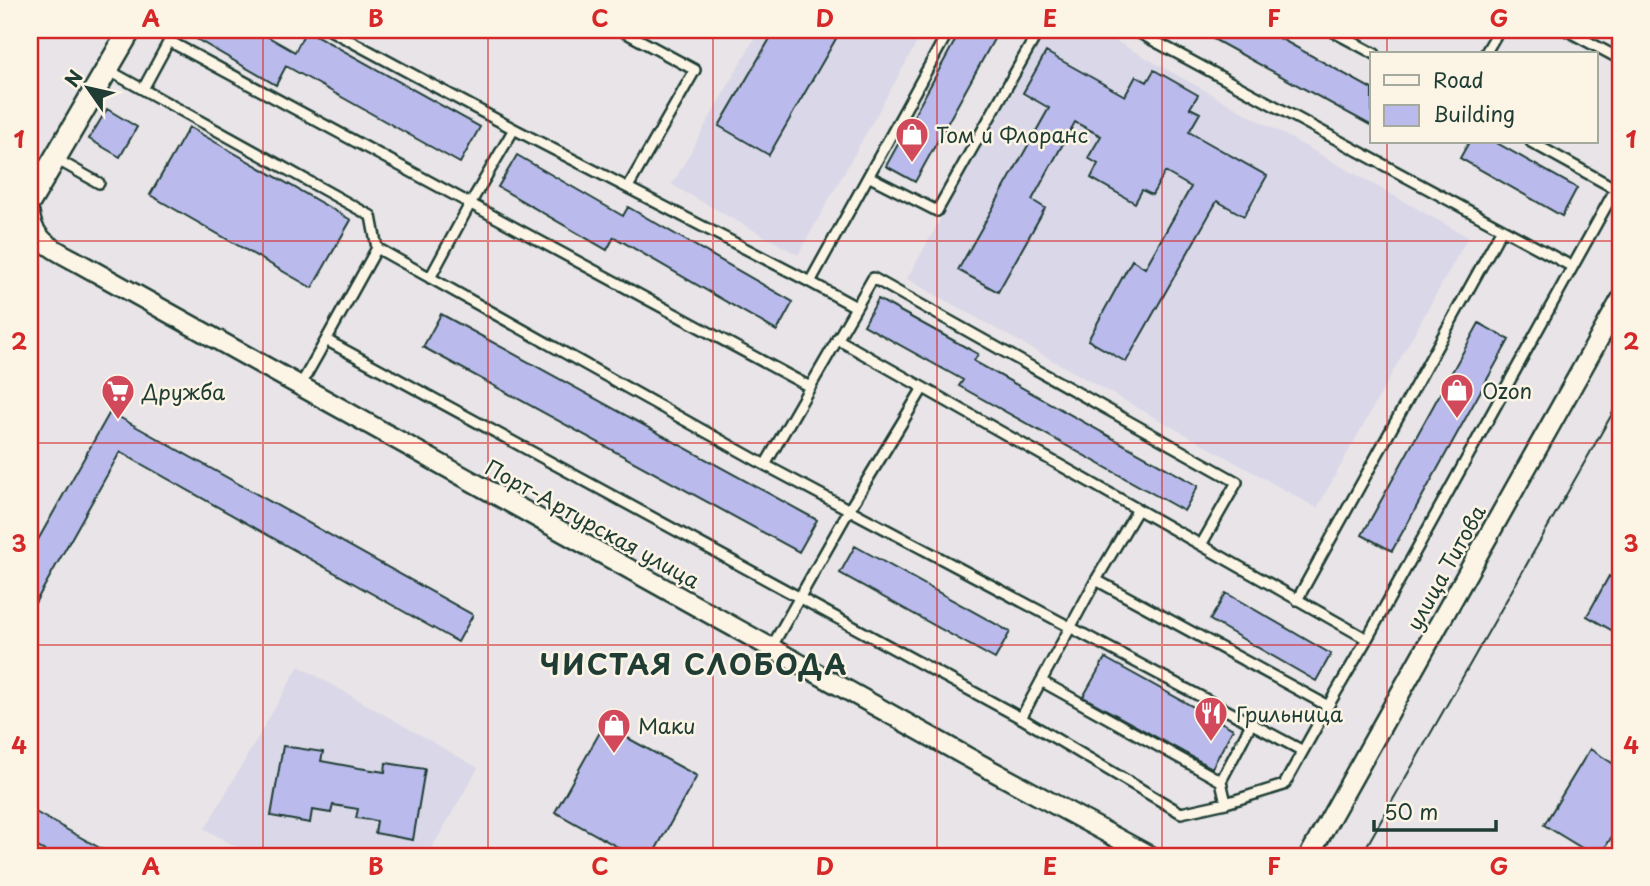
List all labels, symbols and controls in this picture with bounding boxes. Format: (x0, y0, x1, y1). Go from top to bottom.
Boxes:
text: A (142, 0, 160, 35)
text: B (368, 0, 384, 35)
text: C (591, 0, 609, 35)
text: D (816, 0, 834, 35)
text: E (1043, 0, 1057, 35)
text: F (1267, 0, 1281, 35)
text: G (1490, 0, 1508, 35)
north arrow (52, 52, 122, 122)
legend (1370, 52, 1598, 144)
text: Road (1433, 63, 1484, 95)
text: N (57, 64, 89, 92)
text: Building (1433, 97, 1515, 129)
shop icon: Том и Флоранс (893, 115, 931, 164)
place label: Том и Флоранс (936, 118, 1088, 150)
text: 1 (14, 121, 25, 156)
text: 1 (1626, 121, 1637, 156)
text: 2 (11, 323, 27, 358)
text: 2 (1623, 323, 1639, 358)
shop icon: Ozon (1438, 371, 1476, 420)
supermarket icon: Дружба (99, 372, 137, 421)
place label: Ozon (1482, 374, 1532, 406)
place label: Дружба (141, 375, 226, 407)
street label: Порт-Артурская улица (480, 451, 707, 596)
street label: улица Титова (1397, 498, 1493, 636)
text: 3 (11, 525, 27, 560)
text: 3 (1623, 525, 1639, 560)
district label: ЧИСТАЯ СЛОБОДА (539, 642, 849, 685)
restaurant icon: Грильница (1192, 694, 1230, 743)
place label: Грильница (1236, 697, 1344, 729)
shop icon: Маки (595, 706, 633, 755)
place label: Маки (638, 709, 695, 741)
text: 4 (11, 727, 27, 762)
text: 4 (1623, 727, 1639, 762)
scale bar (1374, 788, 1496, 832)
text: 50 m (1384, 795, 1438, 827)
text: A (142, 848, 160, 883)
text: B (368, 848, 384, 883)
text: C (591, 848, 609, 883)
text: D (816, 848, 834, 883)
text: E (1043, 848, 1057, 883)
text: F (1267, 848, 1281, 883)
text: G (1490, 848, 1508, 883)

